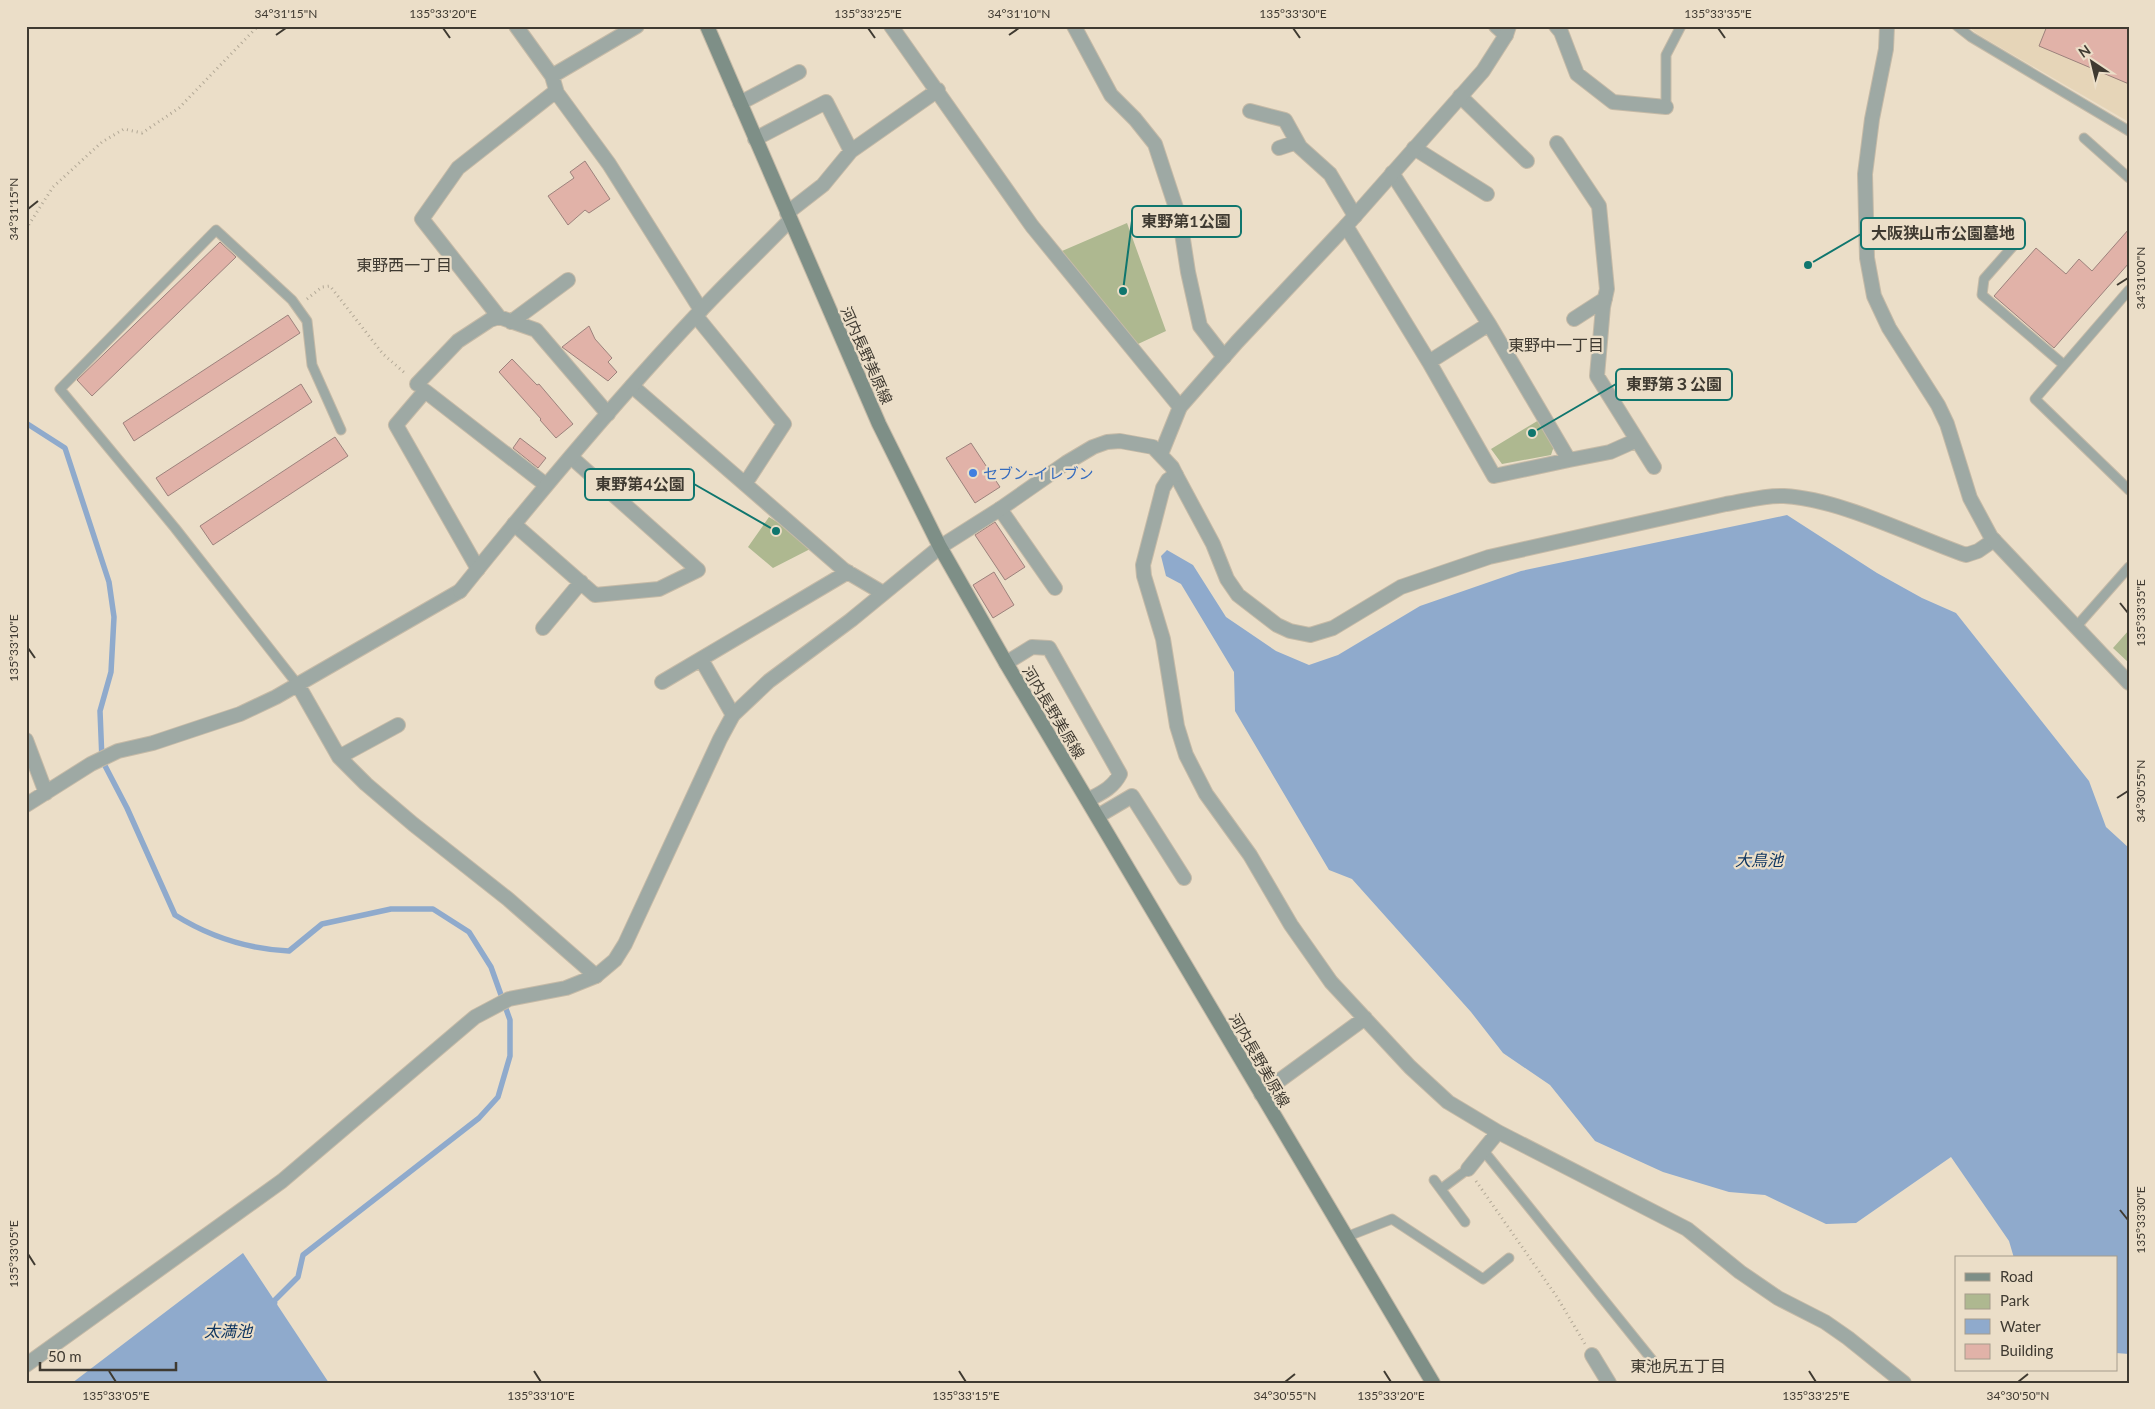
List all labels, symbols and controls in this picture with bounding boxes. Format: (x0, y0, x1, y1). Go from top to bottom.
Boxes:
text: 34°31'15"N (255, 6, 317, 21)
text: 135°33'20"E (409, 6, 477, 21)
text: 135°33'25"E (834, 6, 902, 21)
text: 34°31'10"N (988, 6, 1050, 21)
text: 135°33'30"E (1259, 6, 1327, 21)
text: 135°33'35"E (1684, 6, 1752, 21)
north arrow (2068, 38, 2118, 88)
text: N (2075, 41, 2094, 61)
text: 34°31'15"N (6, 178, 21, 240)
callout: 東野第1公園 (1132, 206, 1241, 237)
text: 東野第1公園 (1141, 211, 1231, 230)
callout: 大阪狭山市公園墓地 (1861, 218, 2025, 249)
text: 大阪狭山市公園墓地 (1871, 223, 2015, 242)
text: 34°31'00"N (2133, 247, 2148, 309)
district label: 東野西一丁目 (356, 255, 452, 274)
street label: 河内長野美原線 (837, 303, 897, 407)
district label: 東野中一丁目 (1508, 335, 1604, 354)
callout: 東野第３公園 (1616, 369, 1732, 400)
text: 東野第３公園 (1626, 374, 1722, 393)
place label: セブン-イレブン (983, 464, 1094, 482)
marker: セブン-イレブン (967, 467, 979, 479)
callout: 東野第4公園 (585, 469, 694, 500)
text: 東野第4公園 (595, 474, 685, 493)
text: 135°33'35"E (2133, 579, 2148, 647)
text: 135°33'10"E (6, 614, 21, 682)
street label: 河内長野美原線 (1019, 662, 1089, 762)
text: 34°30'55"N (2133, 760, 2148, 822)
water label: 大鳥池 (1735, 850, 1785, 869)
street label: 河内長野美原線 (1226, 1010, 1294, 1110)
text: 135°33'30"E (2133, 1186, 2148, 1254)
text: 135°33'05"E (6, 1220, 21, 1288)
legend (1955, 1256, 2118, 1372)
text: Road (2000, 1267, 2033, 1285)
text: Park (2000, 1291, 2030, 1309)
text: Water (2000, 1317, 2041, 1335)
water label: 太満池 (204, 1321, 254, 1340)
scale bar (40, 1339, 176, 1371)
text: Building (2000, 1341, 2053, 1359)
text: 50 m (48, 1347, 82, 1365)
district label: 東池尻五丁目 (1630, 1356, 1726, 1375)
text: 135°33'05"E (82, 1388, 150, 1403)
text: 135°33'10"E (507, 1388, 575, 1403)
text: 135°33'15"E (932, 1388, 1000, 1403)
text: 34°30'55"N (1254, 1388, 1316, 1403)
text: 135°33'20"E (1357, 1388, 1425, 1403)
text: 135°33'25"E (1782, 1388, 1850, 1403)
text: 34°30'50"N (1987, 1388, 2049, 1403)

